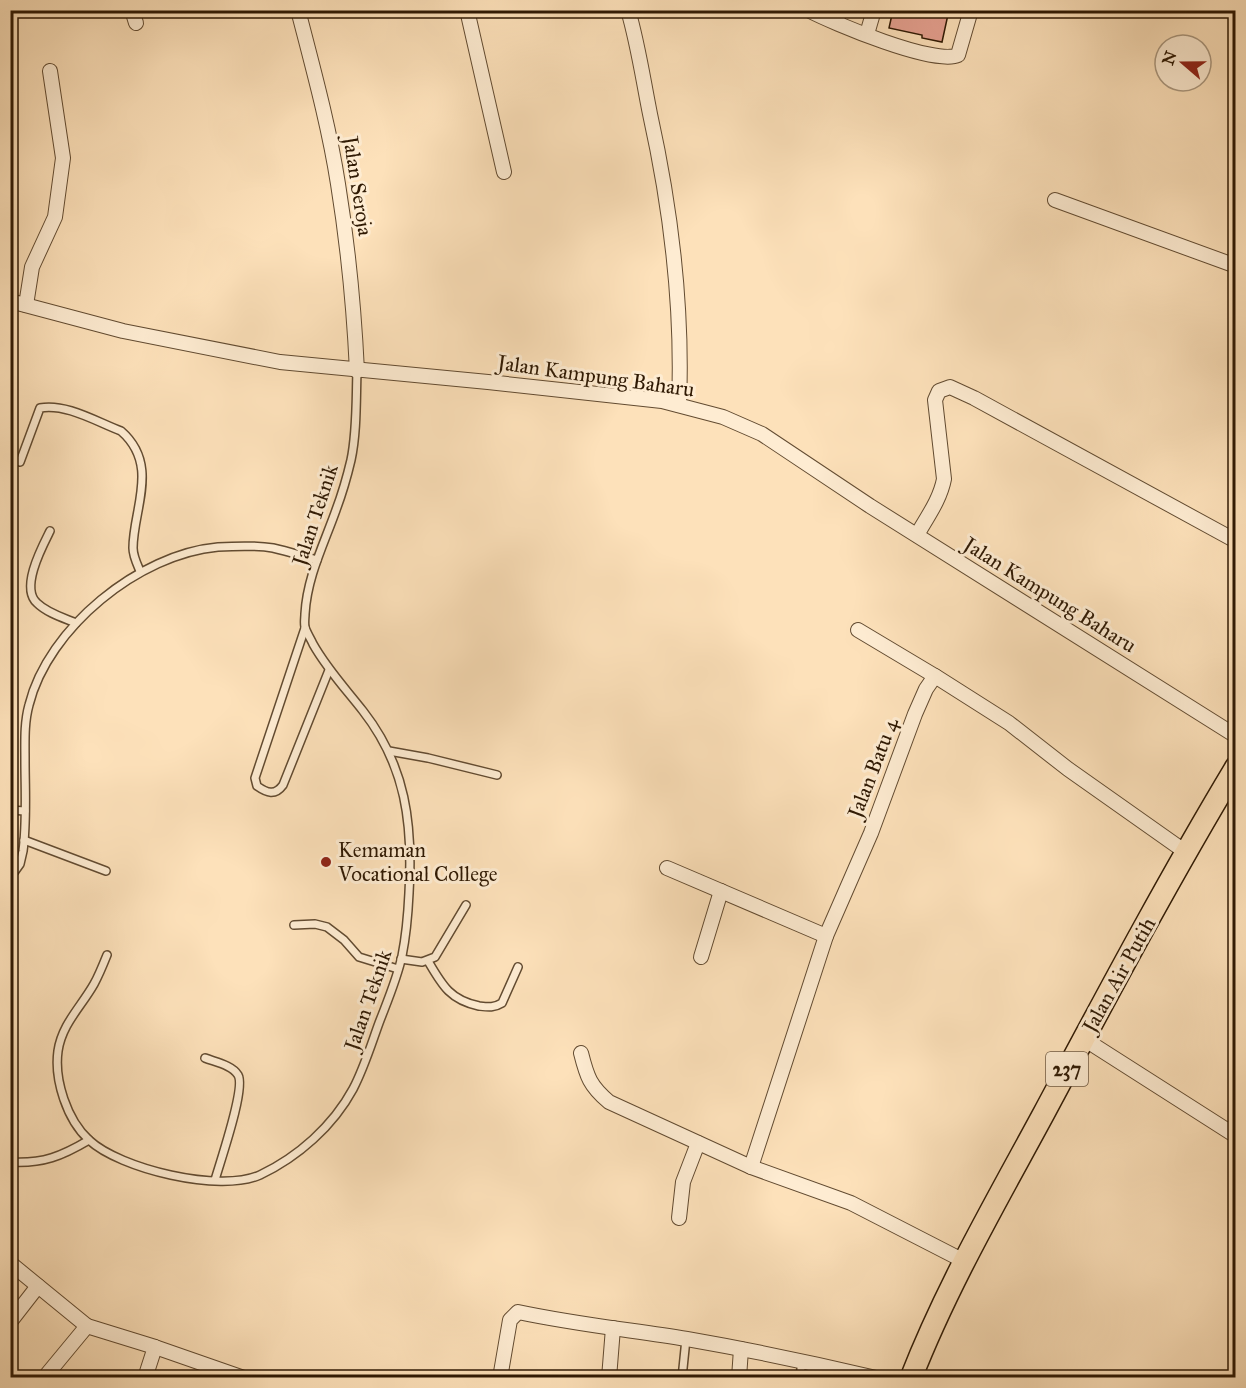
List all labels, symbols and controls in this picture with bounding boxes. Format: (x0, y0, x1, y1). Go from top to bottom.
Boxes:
north arrow (1153, 33, 1213, 93)
text: N (1158, 48, 1181, 68)
street label: Jalan Seroja (337, 132, 379, 238)
street label: Jalan Kampung Baharu (494, 349, 696, 403)
street label: Jalan Teknik (286, 461, 344, 571)
street label: Jalan Kampung Baharu (957, 530, 1141, 659)
street label: Jalan Batu 4 (841, 713, 904, 823)
place label: Kemaman Vocational College (337, 837, 498, 887)
marker: Kemaman Vocational College (319, 855, 333, 869)
street label: Jalan Air Putih (1076, 913, 1161, 1039)
street label: Jalan Teknik (338, 946, 398, 1056)
road number: 237 (1046, 1052, 1088, 1086)

